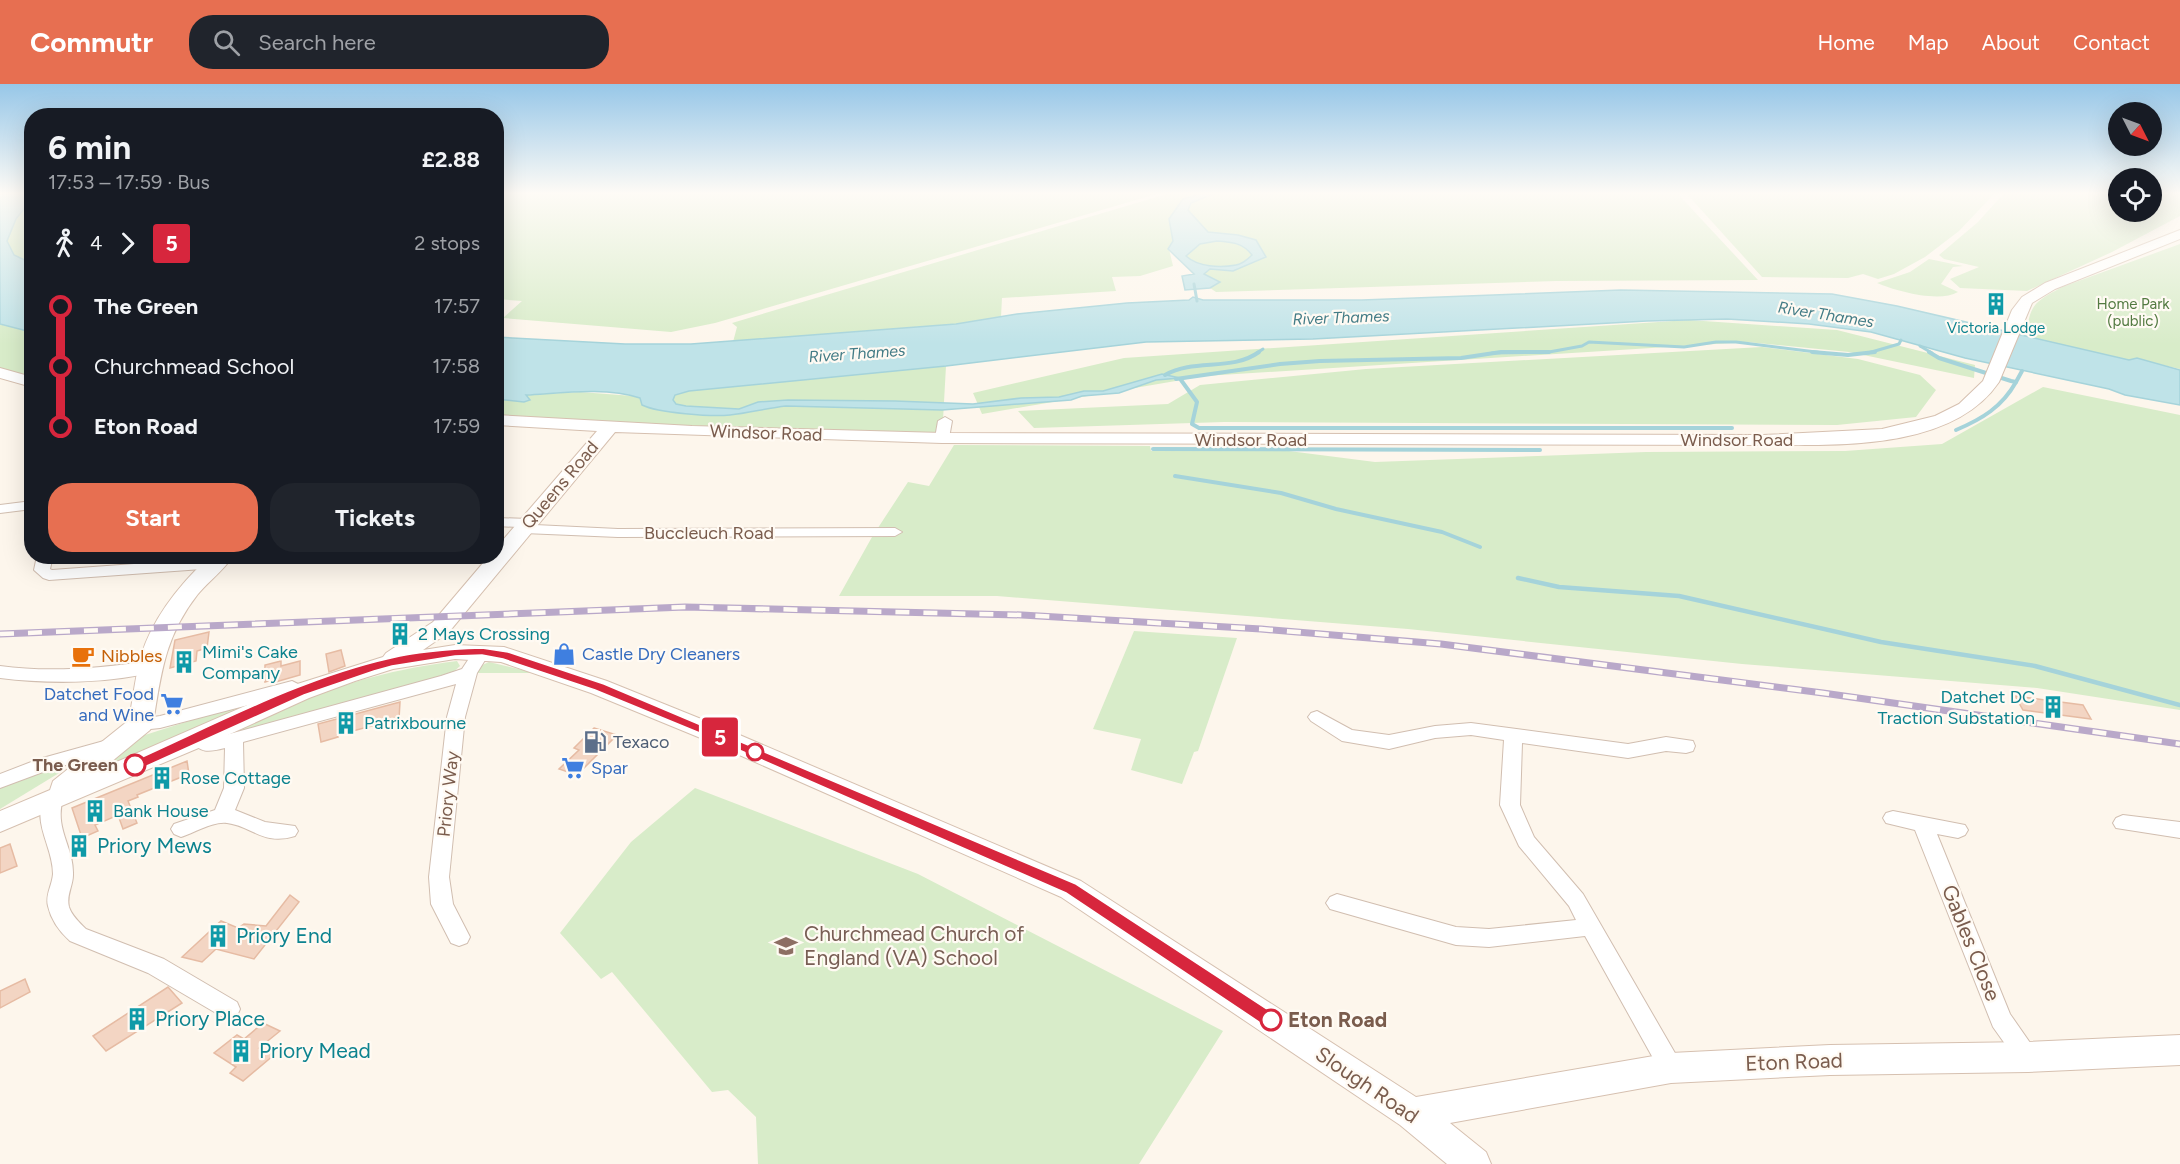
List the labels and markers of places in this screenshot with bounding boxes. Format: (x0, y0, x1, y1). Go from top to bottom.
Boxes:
building icon: Victoria Lodge (1983, 291, 2009, 317)
place label: Victoria Lodge (1947, 319, 2045, 337)
building icon: 2 Mays Crossing (387, 621, 413, 647)
place label: 2 Mays Crossing (418, 623, 550, 645)
place label: Mimi's Cake Company (202, 641, 298, 684)
shop icon: Castle Dry Cleaners (551, 641, 577, 667)
cafe icon: Nibbles (70, 643, 96, 669)
place label: Castle Dry Cleaners (582, 643, 740, 665)
place label: Nibbles (101, 645, 162, 667)
building icon: Mimi's Cake Company (171, 649, 197, 675)
place label: Datchet Food and Wine (44, 683, 154, 726)
place label: Datchet DC Traction Substation (1878, 686, 2035, 729)
supermarket icon: Datchet Food and Wine (159, 691, 185, 717)
building icon: Datchet DC Traction Substation (2040, 694, 2066, 720)
building icon: Patrixbourne (333, 710, 359, 736)
place label: Patrixbourne (364, 712, 466, 734)
fuel station icon: Texaco (582, 729, 608, 755)
place label: Texaco (613, 731, 669, 753)
unlabelled marker (746, 743, 764, 761)
place label: The Green (33, 754, 118, 776)
marker: The Green (124, 754, 146, 776)
supermarket icon: Spar (560, 755, 586, 781)
place label: Spar (591, 757, 628, 779)
building icon: Rose Cottage (149, 765, 175, 791)
place label: Rose Cottage (180, 767, 291, 789)
building icon: Bank House (82, 798, 108, 824)
place label: Bank House (113, 800, 209, 822)
building icon: Priory Mews (66, 833, 92, 859)
place label: Priory Mews (97, 833, 212, 858)
place label: Churchmead Church of England (VA) School (804, 921, 1024, 970)
building icon: Priory End (205, 923, 231, 949)
place label: Priory End (236, 923, 332, 948)
school or university icon: Churchmead Church of England (VA) School (773, 933, 799, 959)
building icon: Priory Place (124, 1006, 150, 1032)
place label: Priory Place (155, 1006, 265, 1031)
place label: Eton Road (1288, 1007, 1387, 1032)
marker: Eton Road (1260, 1009, 1282, 1031)
building icon: Priory Mead (228, 1038, 254, 1064)
place label: Priory Mead (259, 1038, 371, 1063)

